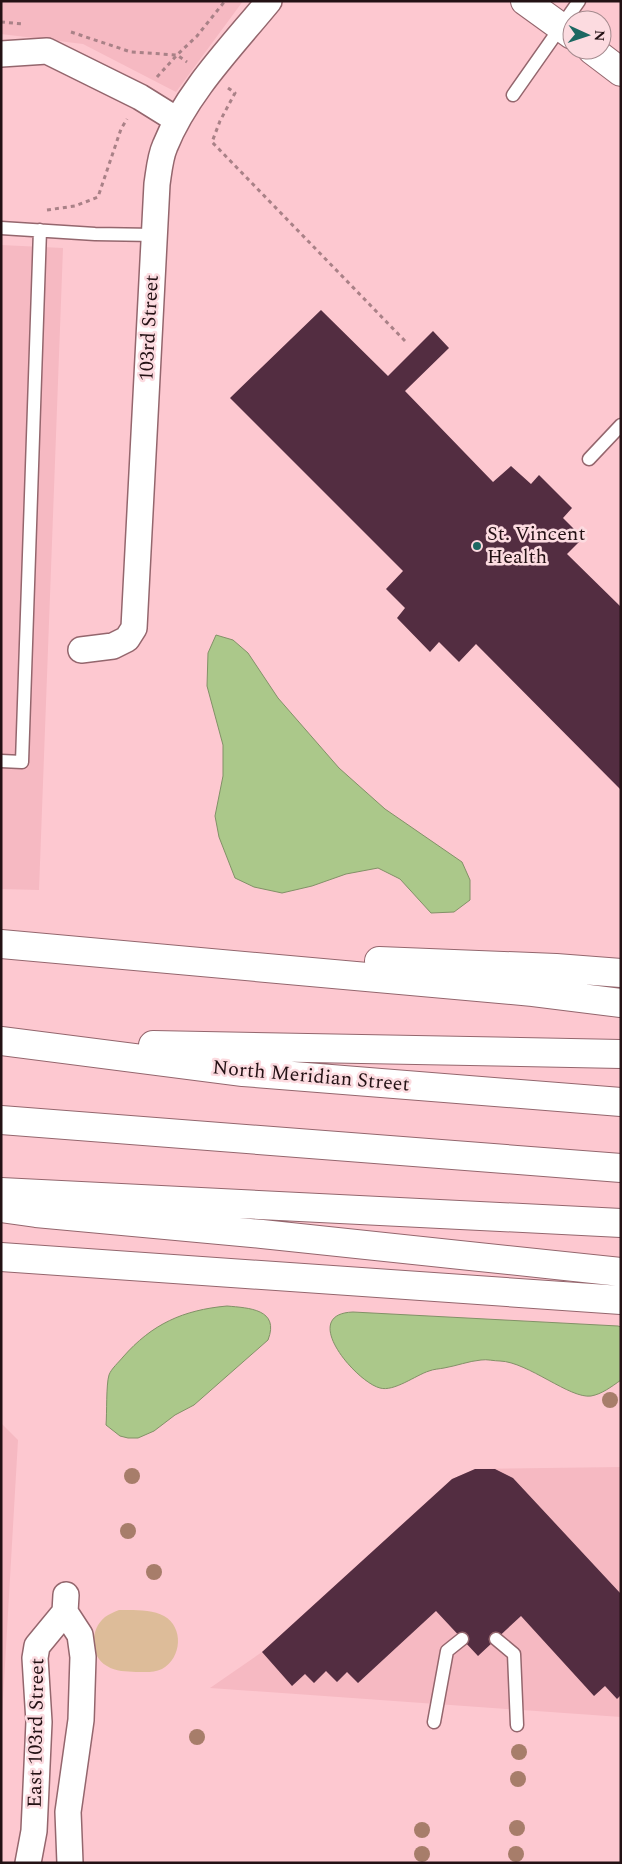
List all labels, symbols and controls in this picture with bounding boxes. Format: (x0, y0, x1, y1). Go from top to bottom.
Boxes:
north arrow (562, 10, 612, 60)
text: N (589, 29, 610, 42)
street label: 103rd Street (131, 274, 167, 382)
place label: St. Vincent Health (487, 519, 586, 572)
marker: St. Vincent Health (471, 540, 483, 552)
street label: North Meridian Street (211, 1052, 411, 1100)
street label: East 103rd Street (20, 1658, 52, 1808)

